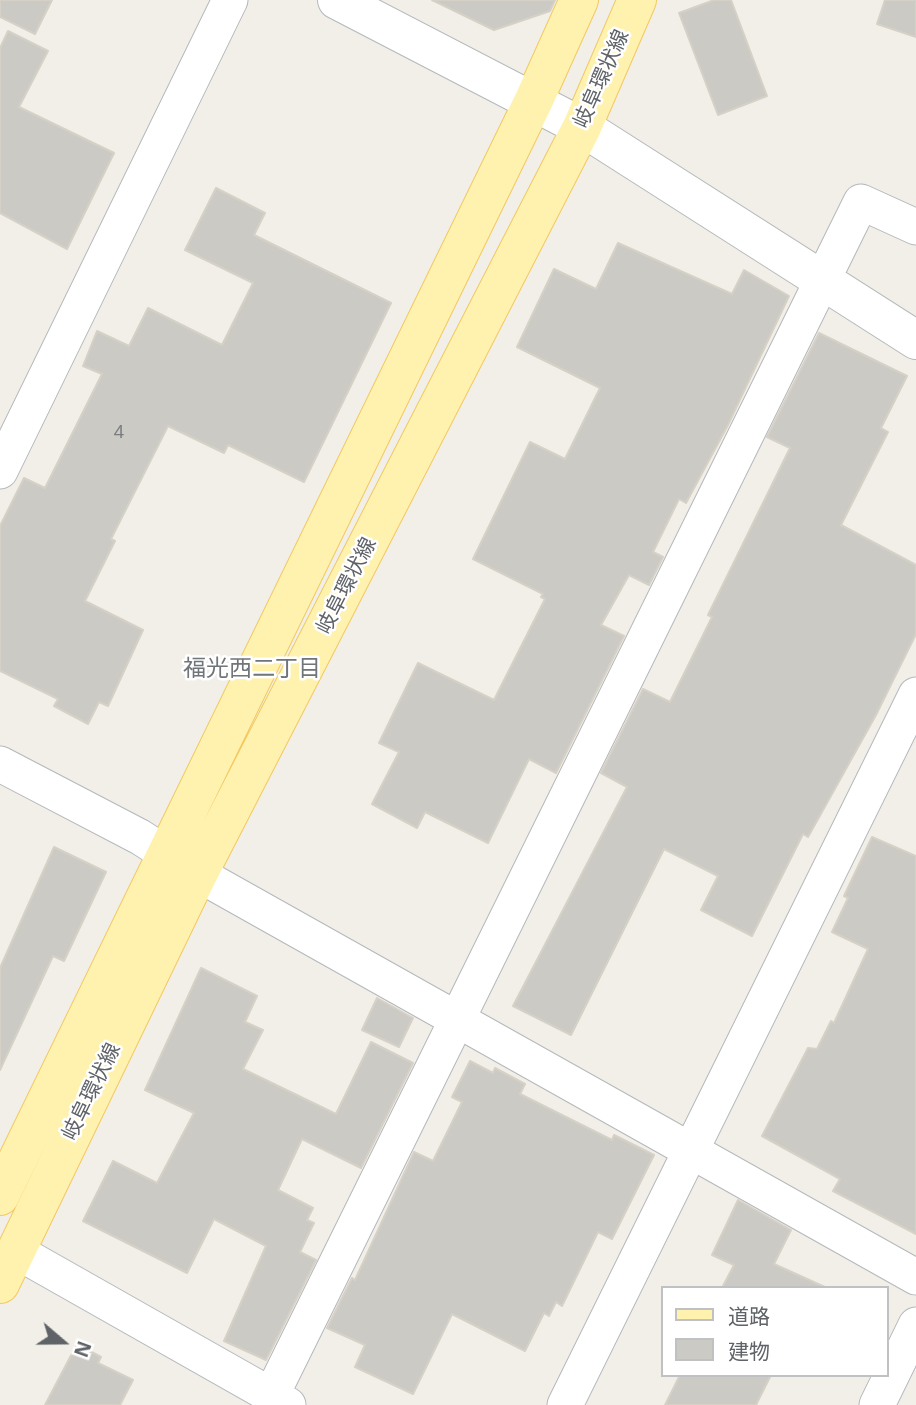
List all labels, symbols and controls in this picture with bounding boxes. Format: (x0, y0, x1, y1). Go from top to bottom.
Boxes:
street label: 岐阜環状線 (569, 26, 635, 132)
house number: 4 (114, 422, 124, 444)
street label: 岐阜環状線 (312, 534, 382, 638)
district label: 福光西二丁目 (183, 655, 321, 683)
street label: 岐阜環状線 (58, 1039, 126, 1145)
legend (660, 1286, 888, 1377)
text: 道路 (728, 1302, 770, 1330)
north arrow (28, 1307, 98, 1377)
text: N (68, 1337, 98, 1361)
text: 建物 (728, 1337, 770, 1365)

